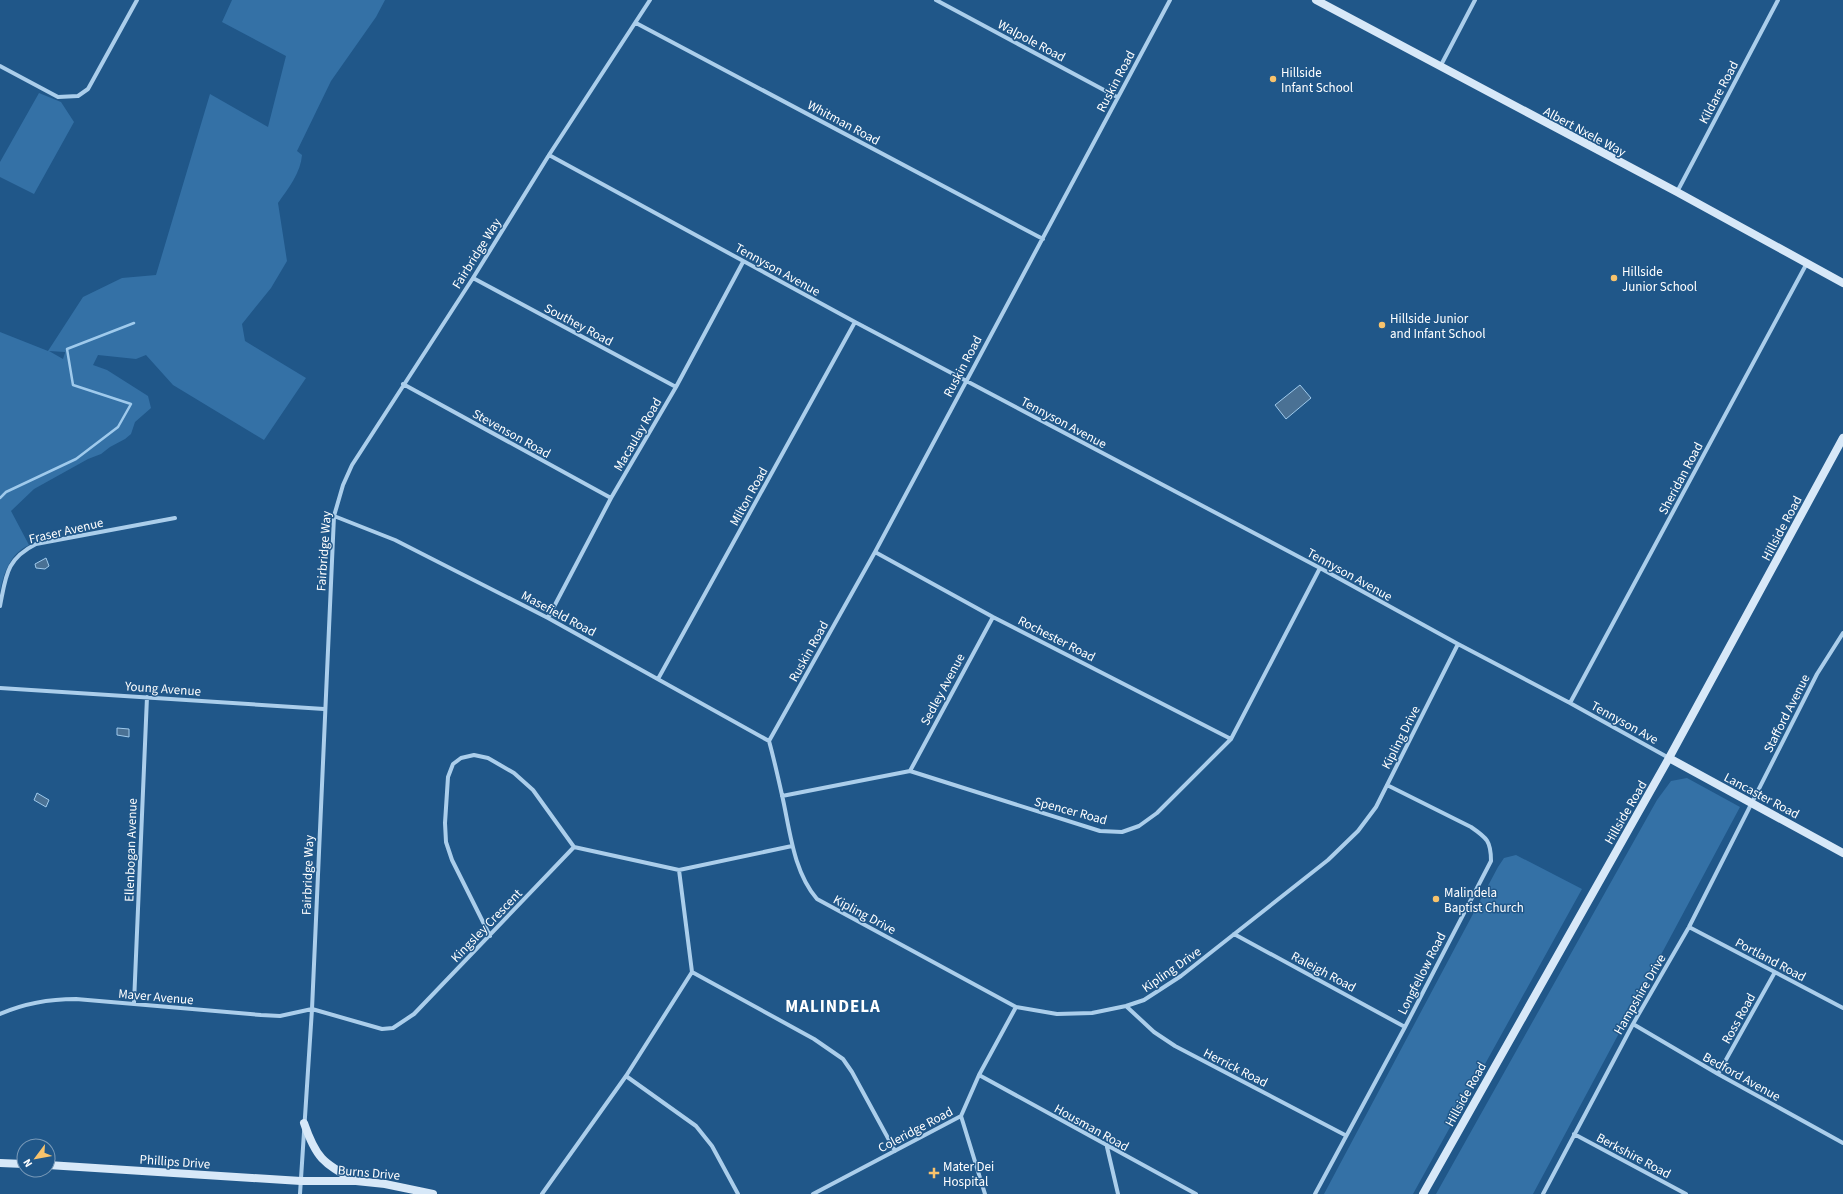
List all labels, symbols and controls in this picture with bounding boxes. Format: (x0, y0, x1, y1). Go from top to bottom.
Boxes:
street label: Walpole Road (994, 15, 1069, 66)
street label: Ruskin Road (1092, 48, 1140, 115)
street label: Kildare Road (1695, 58, 1743, 127)
place label: Hillside Infant School (1281, 64, 1353, 97)
marker: Hillside Infant School (1268, 74, 1278, 84)
street label: Whitman Road (804, 96, 883, 150)
street label: Albert Nxele Way (1540, 103, 1629, 161)
street label: Fairbridge Way (448, 215, 506, 292)
street label: Tennyson Avenue (732, 239, 823, 301)
place label: Hillside Junior School (1622, 263, 1697, 296)
marker: Hillside Junior School (1609, 273, 1619, 283)
street label: Southey Road (541, 299, 616, 351)
place label: Hillside Junior and Infant School (1390, 310, 1486, 343)
marker: Hillside Junior and Infant School (1377, 320, 1387, 330)
street label: Ruskin Road (939, 333, 987, 400)
street label: Tennyson Avenue (1017, 393, 1110, 453)
street label: Macaulay Road (610, 395, 666, 474)
street label: Stevenson Road (469, 405, 554, 463)
street label: Sheridan Road (1654, 439, 1708, 518)
street label: Milton Road (725, 464, 772, 529)
street label: Hillside Road (1757, 493, 1807, 564)
street label: Fairbridge Way (312, 510, 336, 592)
street label: Fraser Avenue (27, 514, 105, 548)
street label: Tennyson Avenue (1304, 544, 1395, 606)
street label: Masefield Road (518, 587, 599, 641)
street label: Rochester Road (1015, 612, 1098, 666)
street label: Ruskin Road (785, 618, 833, 685)
street label: Sedley Avenue (916, 650, 969, 729)
street label: Stafford Avenue (1759, 671, 1814, 756)
street label: Young Avenue (123, 677, 202, 701)
street label: Tennyson Ave (1588, 697, 1661, 749)
street label: Kipling Drive (1377, 703, 1425, 772)
street label: Lancaster Road (1721, 768, 1802, 823)
street label: Hillside Road (1600, 777, 1651, 848)
street label: Spencer Road (1032, 793, 1109, 829)
street label: Ellenbogan Avenue (120, 798, 142, 902)
street label: Fairbridge Way (298, 835, 318, 916)
place label: Malindela Baptist Church (1444, 884, 1524, 917)
street label: Kingsley Crescent (447, 885, 527, 966)
street label: Kipling Drive (830, 891, 899, 939)
marker: Malindela Baptist Church (1431, 894, 1441, 904)
street label: Longfellow Road (1393, 929, 1450, 1018)
street label: Portland Road (1732, 934, 1809, 986)
street label: Kipling Drive (1138, 943, 1205, 997)
street label: Raleigh Road (1288, 947, 1359, 996)
street label: Hampshire Drive (1609, 951, 1670, 1038)
street label: Maver Avenue (117, 985, 194, 1009)
street label: Ross Road (1718, 990, 1760, 1047)
district label: MALINDELA (785, 995, 881, 1019)
street label: Herrick Road (1200, 1044, 1271, 1092)
street label: Bedford Avenue (1699, 1048, 1784, 1106)
street label: Hillside Road (1441, 1059, 1491, 1130)
street label: Housman Road (1051, 1100, 1132, 1156)
street label: Coleridge Road (875, 1103, 956, 1157)
street label: Berkshire Road (1593, 1129, 1674, 1183)
north arrow (16, 1138, 56, 1178)
street label: Phillips Drive (139, 1151, 211, 1173)
text: N (20, 1156, 36, 1170)
place label: Mater Dei Hospital (943, 1158, 994, 1191)
street label: Burns Drive (337, 1161, 401, 1185)
marker: Mater Dei Hospital (928, 1167, 940, 1179)

